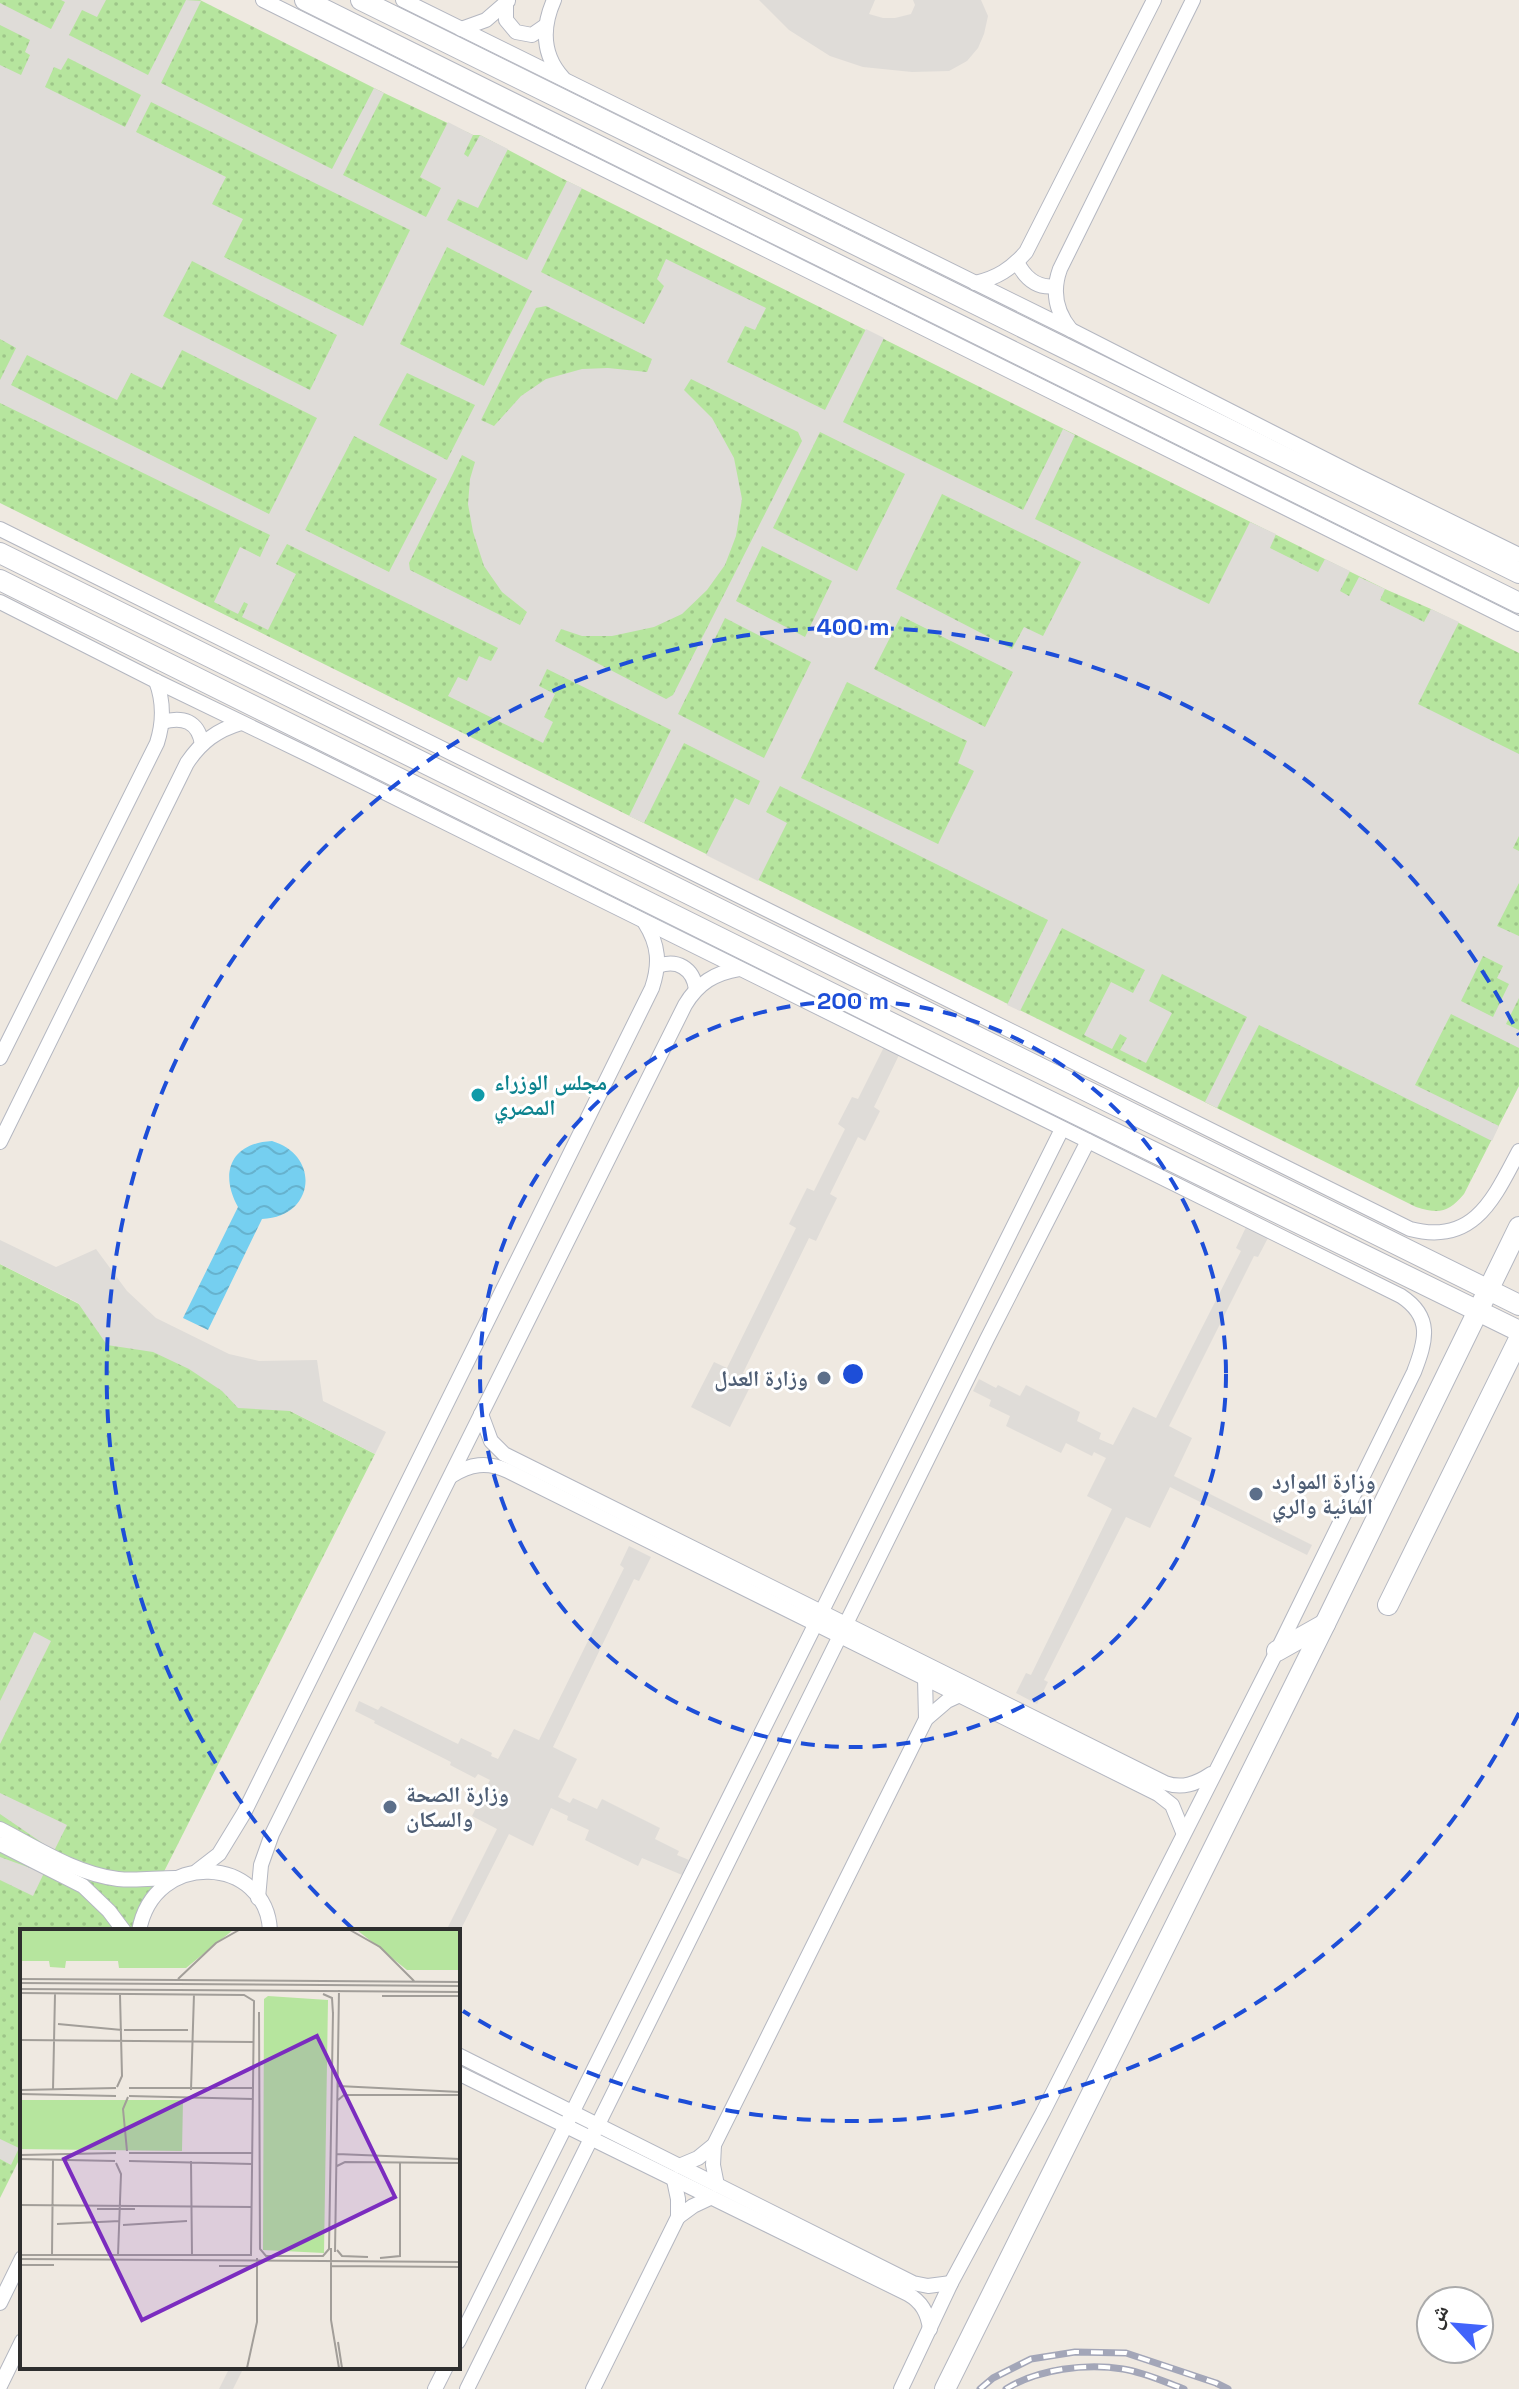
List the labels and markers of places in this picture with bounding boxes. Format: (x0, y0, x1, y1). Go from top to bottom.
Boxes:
place label: مجلس الوزراء المصري (494, 1068, 607, 1124)
marker: مجلس الوزراء المصري (469, 1086, 487, 1104)
centre of rings (839, 1360, 867, 1388)
place label: وزارة العدل (714, 1364, 808, 1392)
marker: وزارة العدل (815, 1369, 833, 1387)
place label: وزارة الموارد المائية والري (1272, 1467, 1376, 1523)
marker: وزارة الموارد المائية والري (1247, 1485, 1265, 1503)
place label: وزارة الصحة والسكان (406, 1780, 509, 1833)
marker: وزارة الصحة والسكان (381, 1798, 399, 1816)

